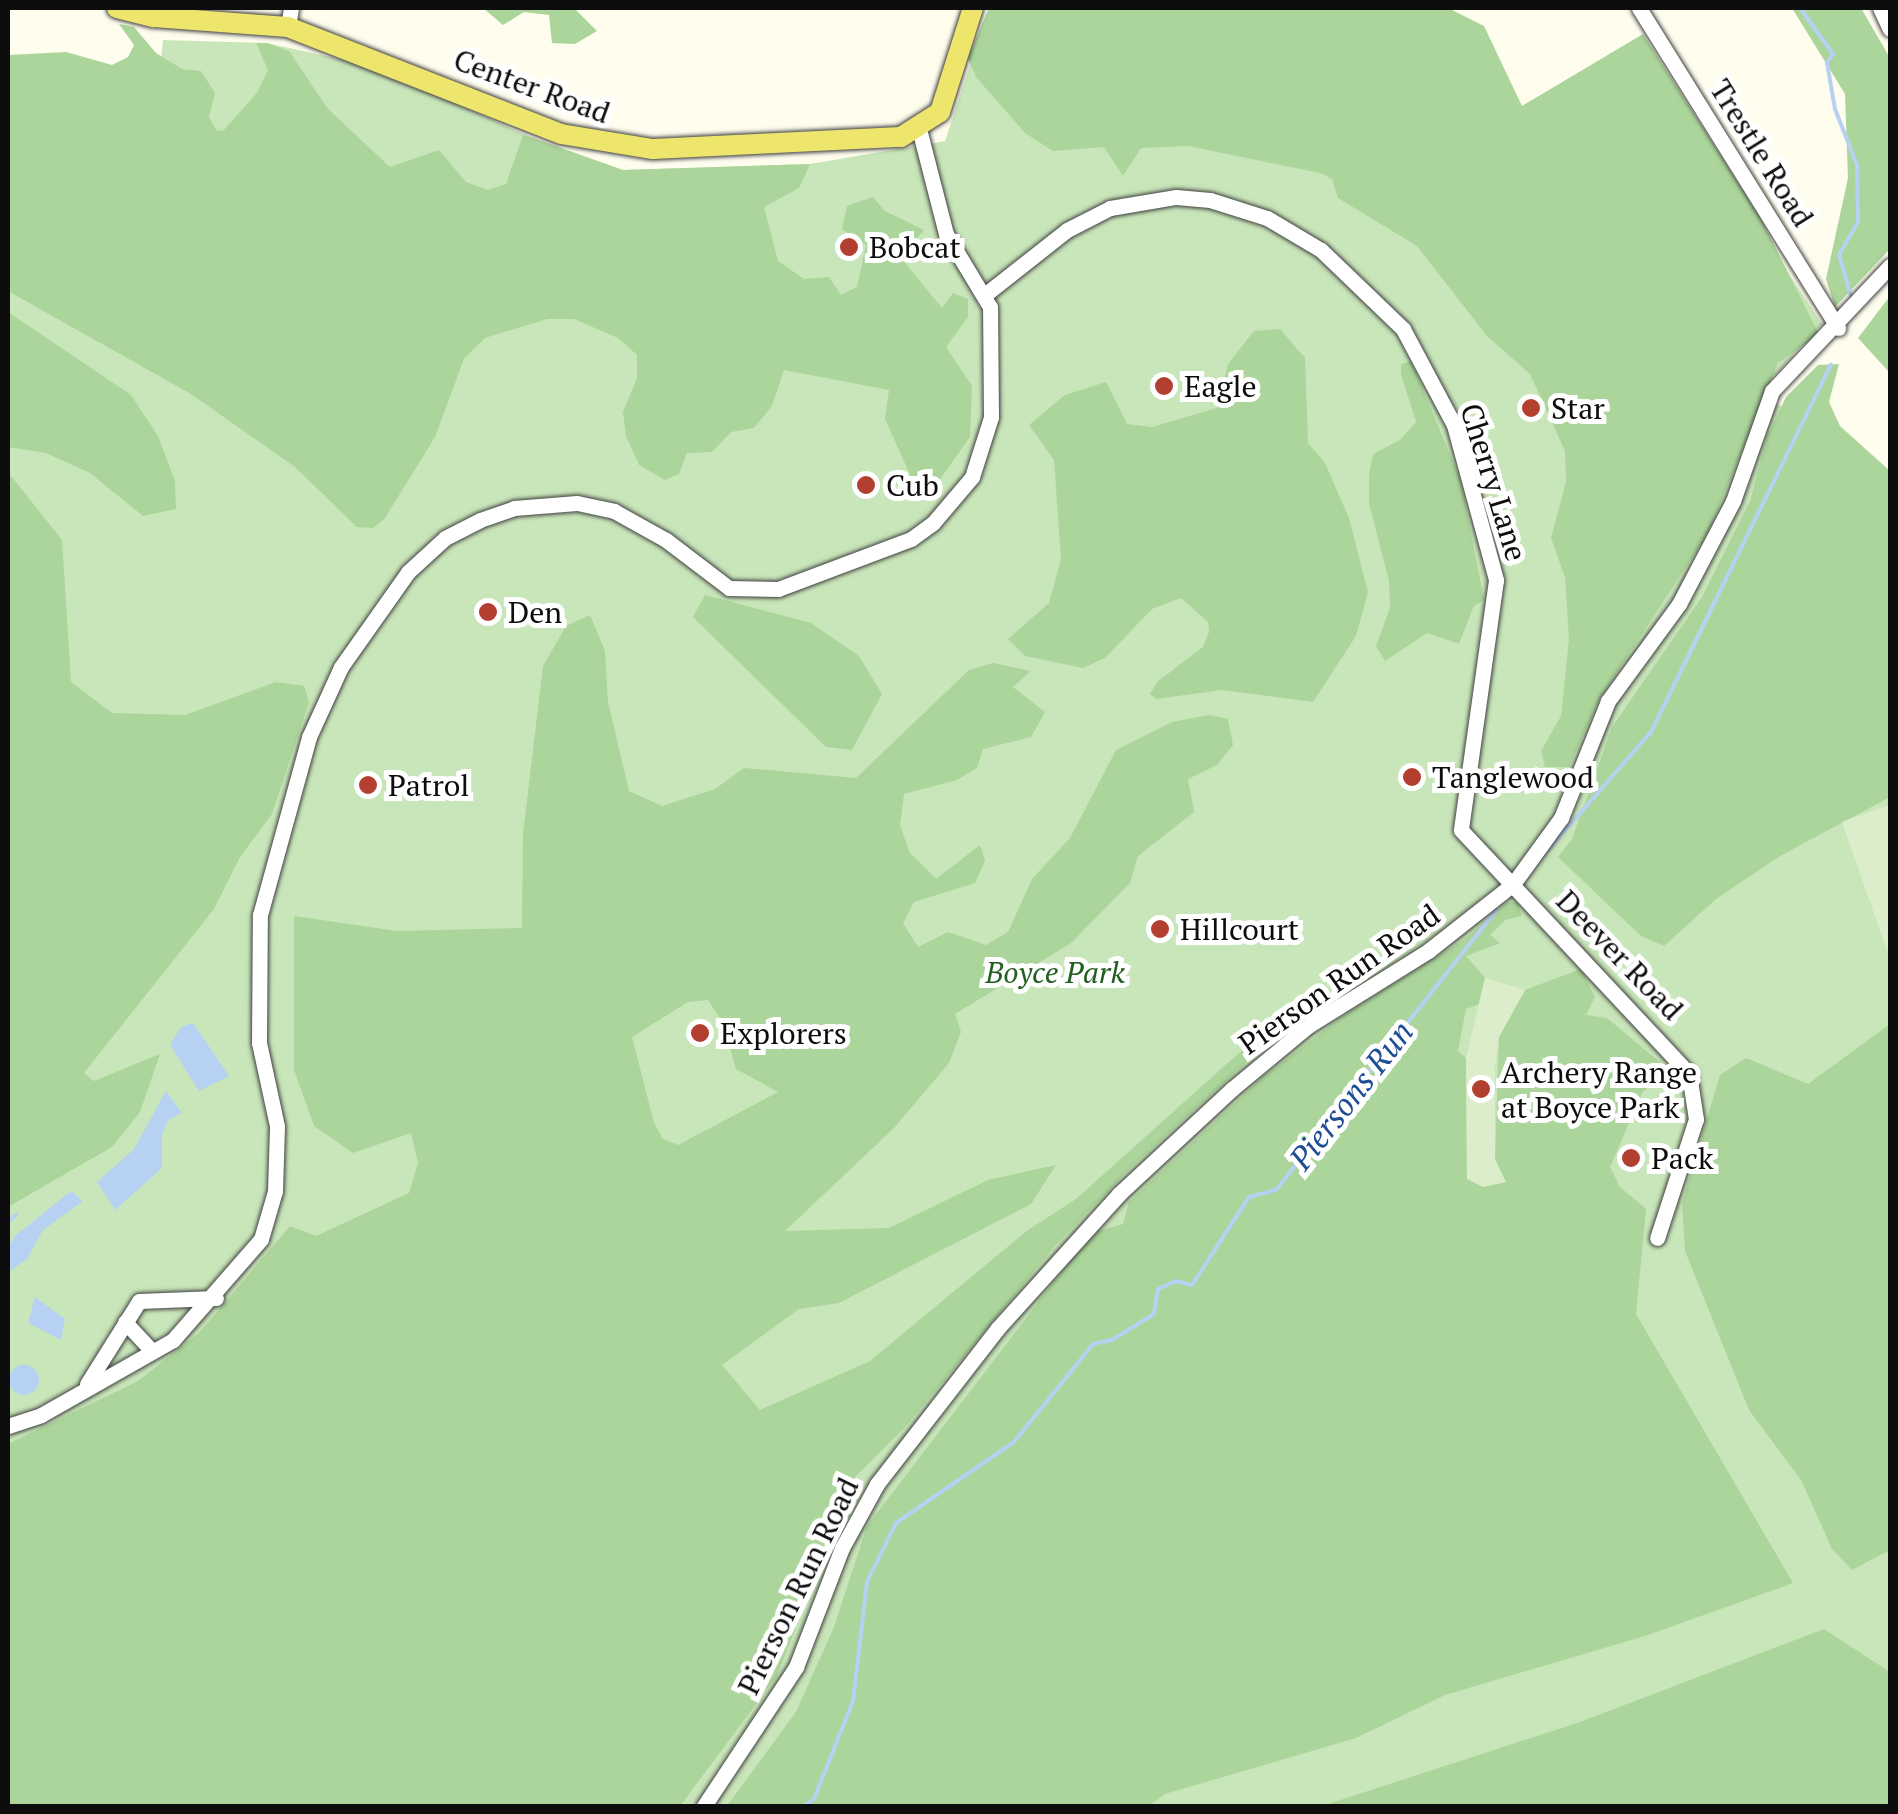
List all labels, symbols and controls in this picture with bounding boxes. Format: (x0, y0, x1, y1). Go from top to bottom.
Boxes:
street label: Center Road (449, 41, 615, 131)
street label: Trestle Road (1703, 73, 1821, 233)
place label: Bobcat (869, 229, 961, 265)
marker: Bobcat (838, 236, 860, 258)
place label: Eagle (1184, 368, 1257, 404)
marker: Eagle (1153, 375, 1175, 397)
place label: Star (1551, 390, 1605, 426)
marker: Star (1520, 397, 1542, 419)
street label: Cherry Lane (1453, 399, 1535, 565)
place label: Cub (886, 467, 939, 503)
marker: Cub (855, 474, 877, 496)
place label: Den (508, 594, 562, 630)
marker: Den (477, 601, 499, 623)
place label: Tanglewood (1432, 759, 1594, 795)
marker: Tanglewood (1401, 766, 1423, 788)
place label: Patrol (388, 767, 469, 803)
marker: Patrol (357, 774, 379, 796)
street label: Deever Road (1549, 883, 1691, 1027)
street label: Pierson Run Road (1232, 896, 1446, 1062)
place label: Hillcourt (1180, 911, 1299, 947)
marker: Hillcourt (1149, 918, 1171, 940)
park label: Boyce Park (985, 954, 1125, 990)
water label: Piersons Run (1281, 1013, 1421, 1177)
place label: Explorers (720, 1015, 847, 1051)
marker: Explorers (689, 1022, 711, 1044)
place label: Archery Range at Boyce Park (1501, 1054, 1697, 1124)
marker: Archery Range at Boyce Park (1470, 1078, 1492, 1100)
place label: Pack (1651, 1140, 1713, 1176)
marker: Pack (1620, 1147, 1642, 1169)
street label: Pierson Run Road (730, 1472, 866, 1700)

